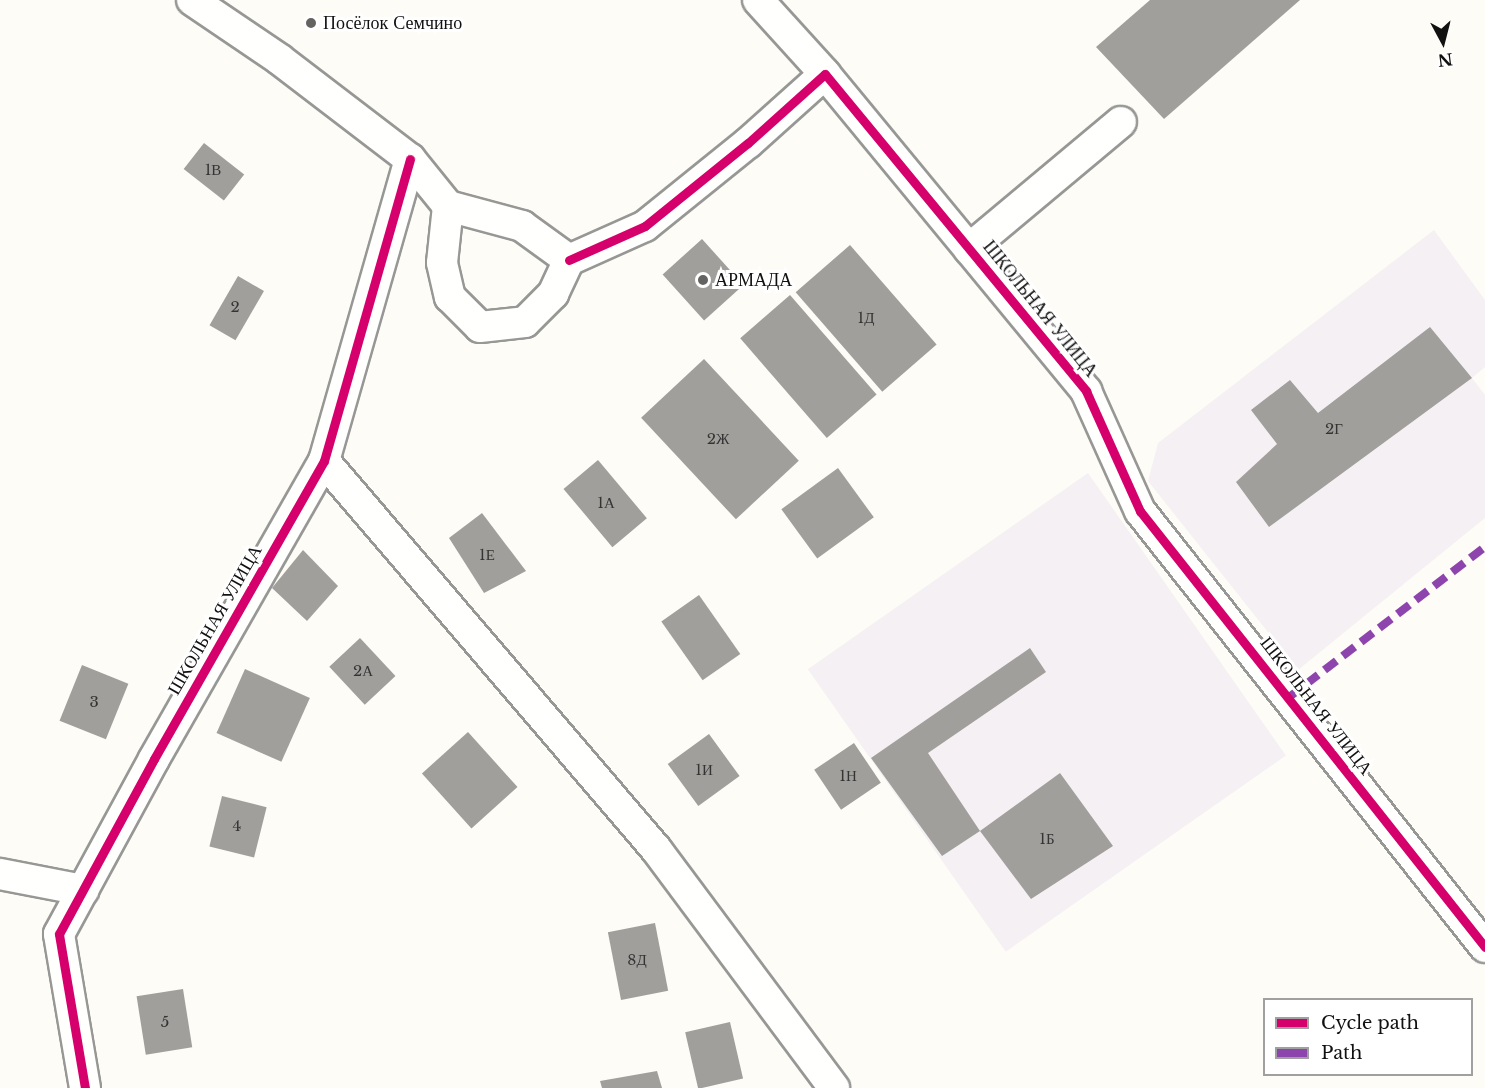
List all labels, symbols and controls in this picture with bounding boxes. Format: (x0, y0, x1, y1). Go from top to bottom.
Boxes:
place label: Посёлок Семчино (323, 12, 462, 34)
north arrow (1413, 12, 1473, 72)
marker: Посёлок Семчино (304, 16, 318, 30)
text: N (1437, 49, 1454, 71)
house number: 1В (205, 161, 221, 179)
street label: ШКОЛЬНАЯ УЛИЦА (978, 236, 1102, 382)
place label: АРМАДА (715, 269, 792, 291)
marker: АРМАДА (696, 273, 710, 287)
house number: 2 (230, 298, 240, 316)
house number: 1Д (858, 309, 874, 327)
house number: 2Г (1325, 420, 1343, 438)
house number: 2Ж (707, 430, 729, 448)
house number: 1А (597, 494, 615, 512)
street label: ШКОЛЬНАЯ УЛИЦА (163, 541, 267, 699)
house number: 1Е (479, 546, 495, 564)
street label: ШКОЛЬНАЯ УЛИЦА (1255, 633, 1377, 779)
house number: 2А (353, 662, 373, 680)
house number: 3 (89, 693, 99, 711)
house number: 1И (695, 761, 713, 779)
house number: 1Н (839, 767, 857, 785)
house number: 4 (233, 817, 241, 835)
house number: 1Б (1039, 830, 1055, 848)
house number: 8Д (627, 951, 647, 969)
legend (1263, 998, 1473, 1076)
text: Cycle path (1321, 1012, 1419, 1034)
house number: 5 (161, 1013, 169, 1031)
text: Path (1321, 1042, 1362, 1064)

